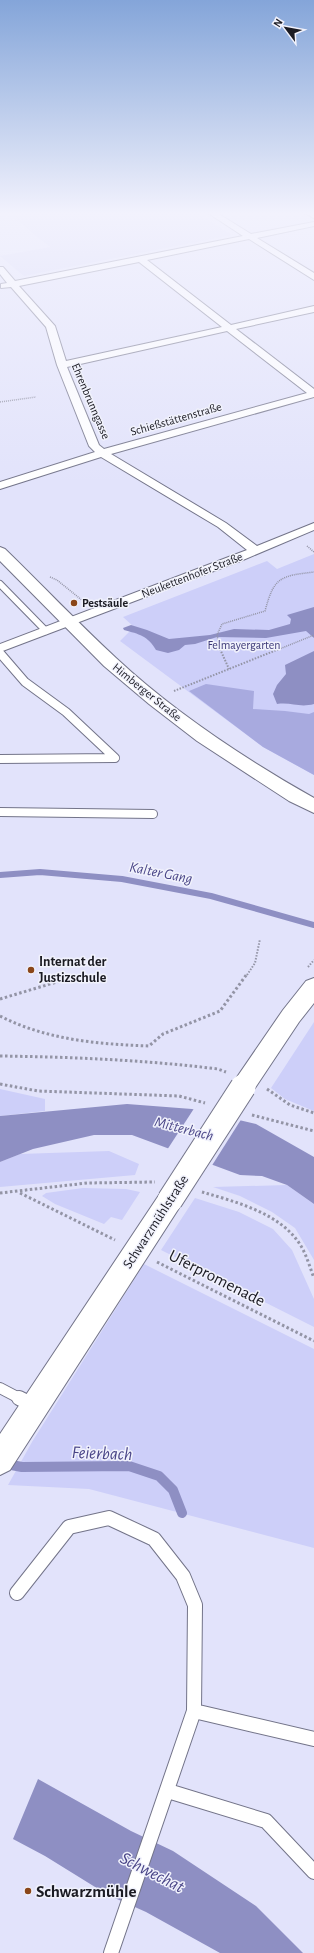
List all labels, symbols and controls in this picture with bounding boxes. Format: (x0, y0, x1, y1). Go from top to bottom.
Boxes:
north arrow (266, 8, 306, 48)
text: N (271, 17, 285, 29)
street label: Ehrenbrunngasse (70, 361, 112, 441)
street label: Schießstättenstraße (129, 400, 223, 438)
street label: Neukettenhofer Straße (140, 550, 244, 600)
place label: Pestsäule (82, 597, 128, 609)
marker: Pestsäule (69, 598, 79, 608)
park label: Felmayergarten (208, 639, 281, 652)
street label: Himberger Straße (110, 661, 184, 723)
water label: Kalter Gang (128, 860, 194, 886)
place label: Internat der Justizschule (39, 955, 107, 985)
marker: Internat der Justizschule (26, 965, 36, 975)
water label: Mitterbach (153, 1114, 215, 1144)
street label: Schwarzmühlstraße (121, 1173, 191, 1271)
street label: Uferpromenade (166, 1246, 268, 1310)
water label: Feierbach (71, 1444, 133, 1464)
water label: Schwechat (117, 1849, 187, 1897)
place label: Schwarzmühle (36, 1883, 136, 1900)
marker: Schwarzmühle (23, 1886, 33, 1896)

